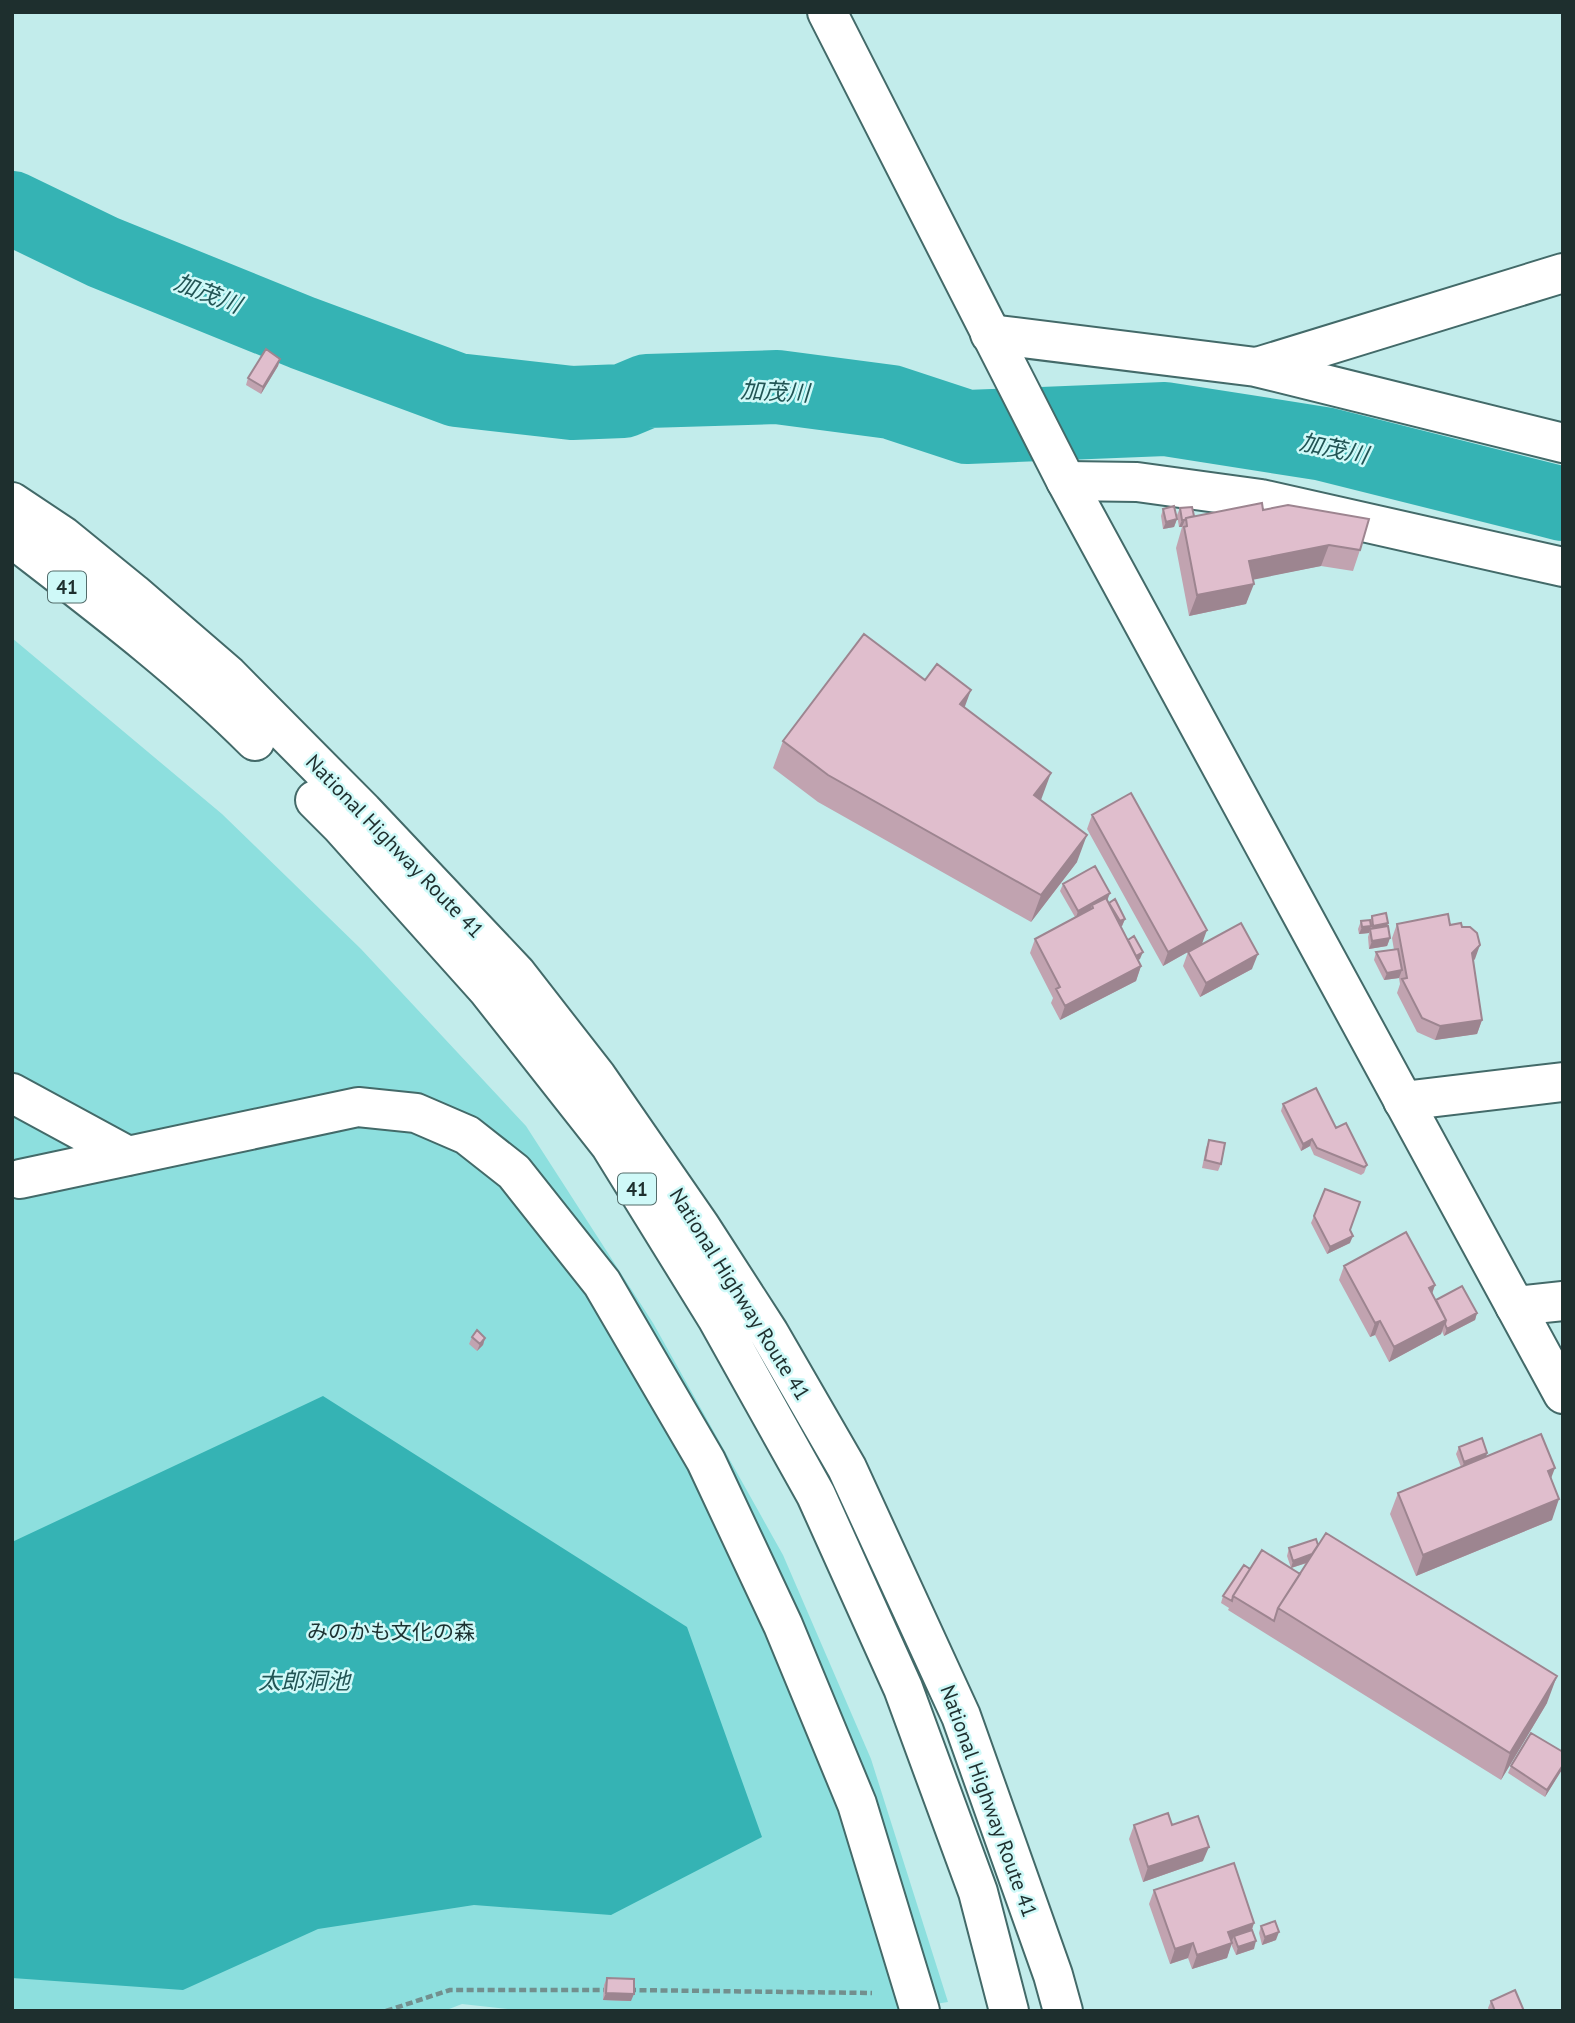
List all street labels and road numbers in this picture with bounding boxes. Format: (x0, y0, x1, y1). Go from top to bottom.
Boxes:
road number: 41 (48, 572, 86, 602)
street label: National Highway Route 41 (300, 748, 490, 944)
road number: 41 (618, 1174, 656, 1204)
street label: National Highway Route 41 (664, 1183, 816, 1405)
street label: National Highway Route 41 (934, 1681, 1044, 1921)

